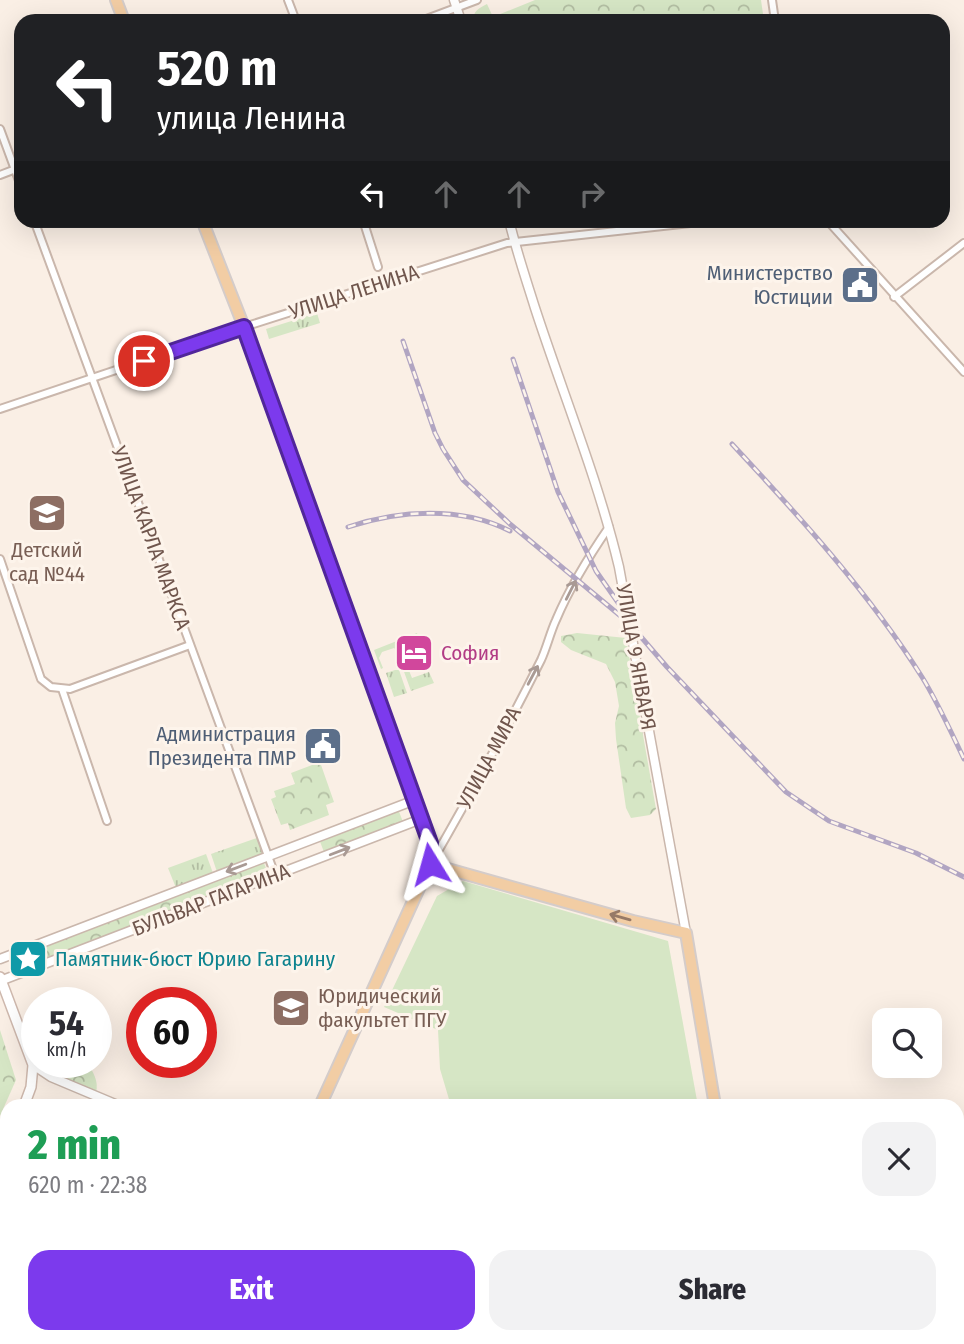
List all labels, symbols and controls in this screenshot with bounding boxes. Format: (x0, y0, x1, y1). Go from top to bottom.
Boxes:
text: 520 m (157, 39, 278, 98)
icon: left (42, 42, 133, 133)
text: улица Ленина (157, 99, 346, 137)
icon: left (354, 175, 392, 213)
icon: ahead (427, 175, 465, 213)
icon: ahead (500, 175, 538, 213)
icon: right (573, 175, 611, 213)
street label: УЛИЦА ЛЕНИНА (285, 259, 422, 326)
place label: Министерство Юстиции (707, 260, 833, 310)
public building icon: Министерство Юстиции (839, 264, 881, 306)
pin (114, 331, 174, 391)
icon: arrive (125, 342, 163, 380)
street label: УЛИЦА КАРЛА МАРКСА (105, 442, 196, 633)
school or university icon: Детский сад №44 (26, 492, 68, 534)
place label: Детский сад №44 (9, 537, 85, 587)
one-way arrow (565, 580, 579, 601)
street label: УЛИЦА 9 ЯНВАРЯ (610, 581, 662, 732)
hotel icon: София (393, 632, 435, 674)
place label: София (441, 640, 499, 666)
one-way arrow (526, 665, 540, 686)
street label: УЛИЦА МИРА (451, 702, 527, 814)
place label: Администрация Президента ПМР (148, 721, 296, 771)
public building icon: Администрация Президента ПМР (302, 725, 344, 767)
position arrow (393, 827, 467, 901)
one-way arrow (328, 843, 350, 856)
street label: БУЛЬВАР ГАГАРИНА (129, 858, 293, 942)
one-way arrow (226, 863, 248, 876)
one-way arrow (609, 910, 631, 923)
place icon: Памятник-бюст Юрию Гагарину (7, 938, 49, 980)
place label: Памятник-бюст Юрию Гагарину (55, 946, 336, 972)
place label: Юридический факультет ПГУ (318, 983, 447, 1033)
speed limit sign: 60 (126, 987, 217, 1078)
school or university icon: Юридический факультет ПГУ (270, 987, 312, 1029)
text: 54 (49, 1002, 84, 1044)
map controls (872, 1008, 942, 1078)
button: search (872, 1008, 942, 1078)
text: km/h (46, 1039, 87, 1061)
text: 2 min (28, 1120, 121, 1170)
button: close (862, 1122, 936, 1196)
text: 620 m · 22:38 (28, 1171, 147, 1199)
button: Exit (28, 1250, 475, 1330)
button: Share (489, 1250, 936, 1330)

